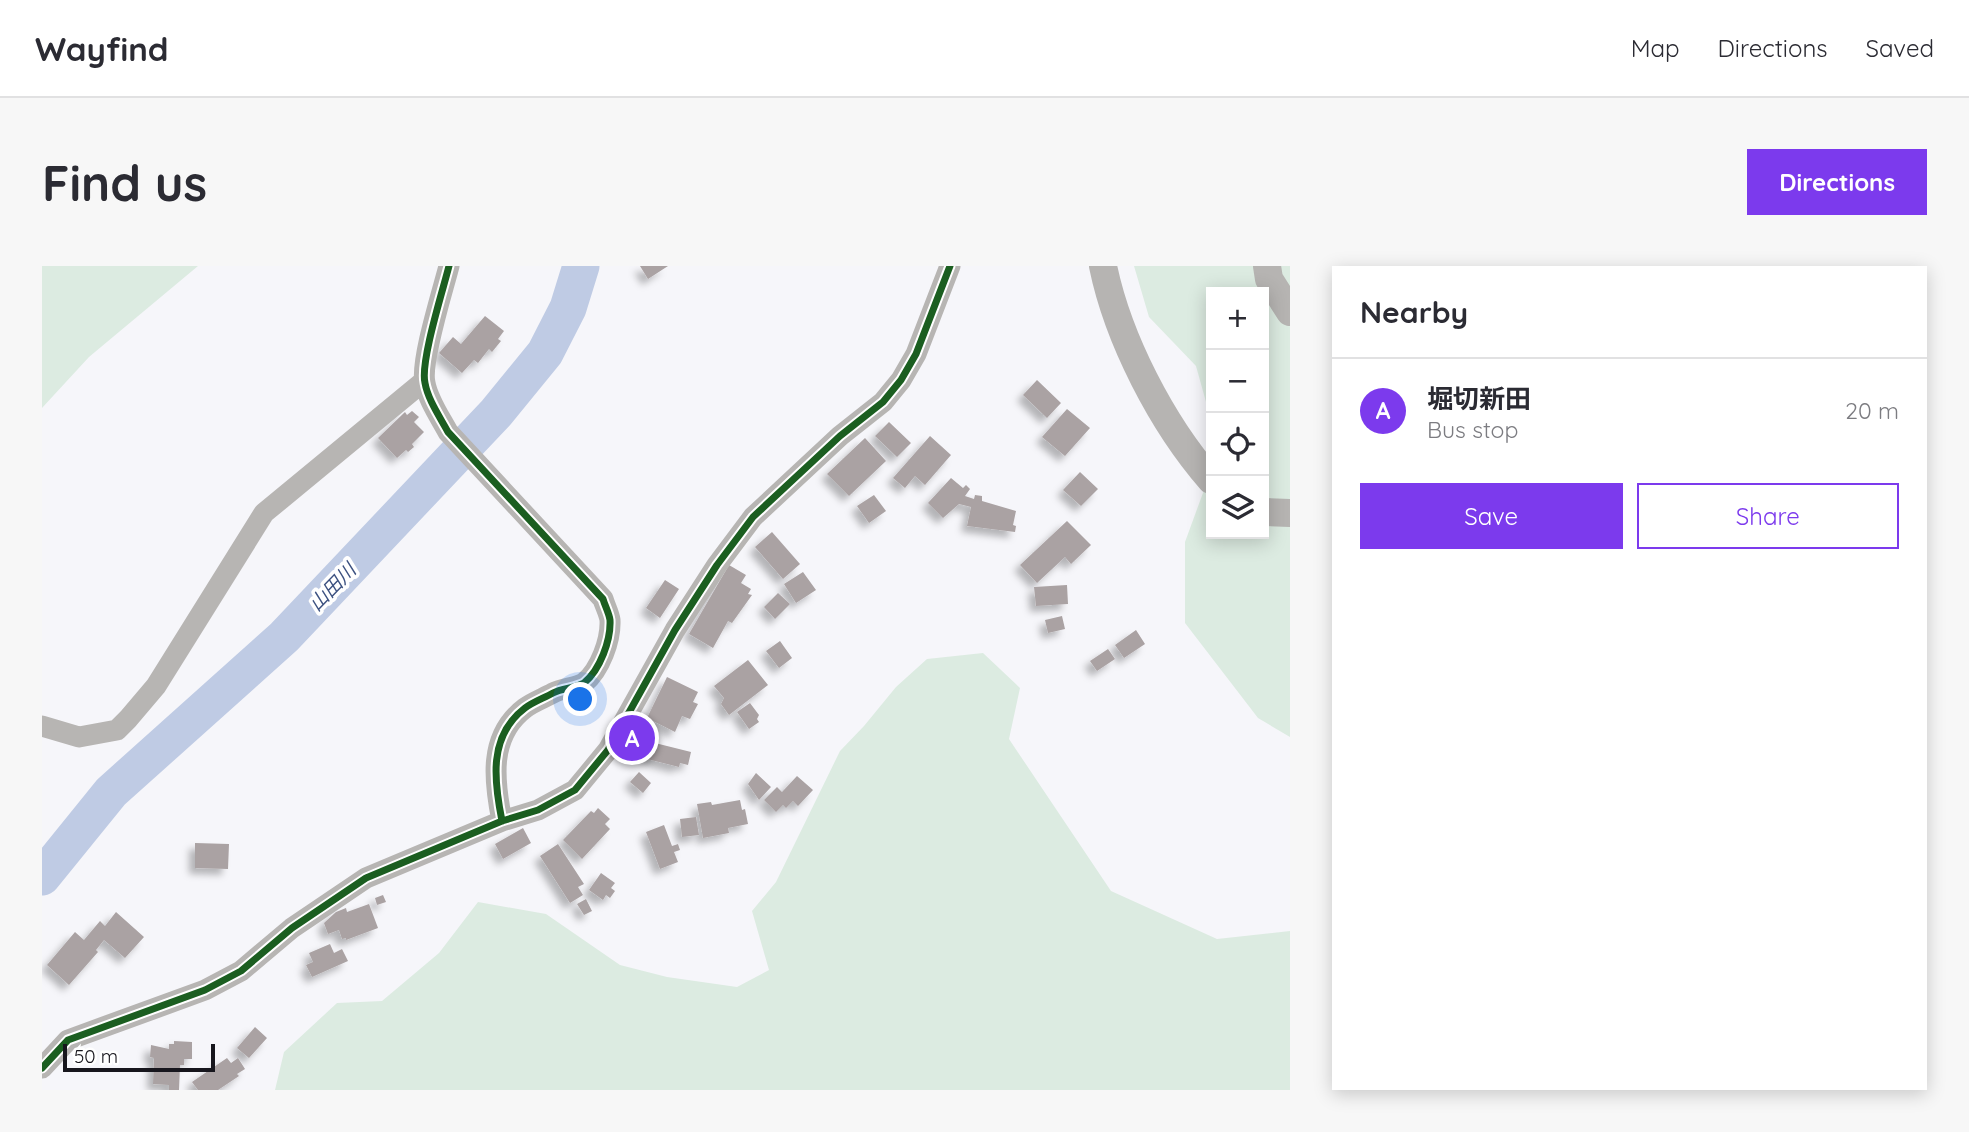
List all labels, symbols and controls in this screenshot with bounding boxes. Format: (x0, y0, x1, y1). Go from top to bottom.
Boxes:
text: Wayfind (35, 28, 169, 69)
text: Map (1631, 33, 1680, 63)
text: Directions (1718, 33, 1828, 63)
text: Saved (1866, 33, 1934, 63)
button: Directions (1747, 149, 1927, 215)
text: Find us (42, 152, 207, 213)
map controls (1206, 287, 1269, 539)
button: + (1206, 287, 1269, 350)
text: Nearby (1360, 293, 1468, 331)
button: − (1206, 350, 1269, 413)
text: 堀切新田 (1427, 382, 1531, 415)
text: A (1376, 396, 1390, 425)
text: 20 m (1845, 396, 1899, 425)
button: locate (1206, 413, 1269, 476)
text: Bus stop (1427, 415, 1518, 444)
button: layers (1206, 476, 1269, 539)
button: Save (1360, 483, 1623, 549)
button: Share (1637, 483, 1899, 549)
water label: 山田川 (304, 557, 362, 616)
your location (563, 682, 597, 716)
pin: A (609, 712, 655, 764)
scale bar (63, 1041, 215, 1073)
text: 50 m (74, 1044, 118, 1068)

